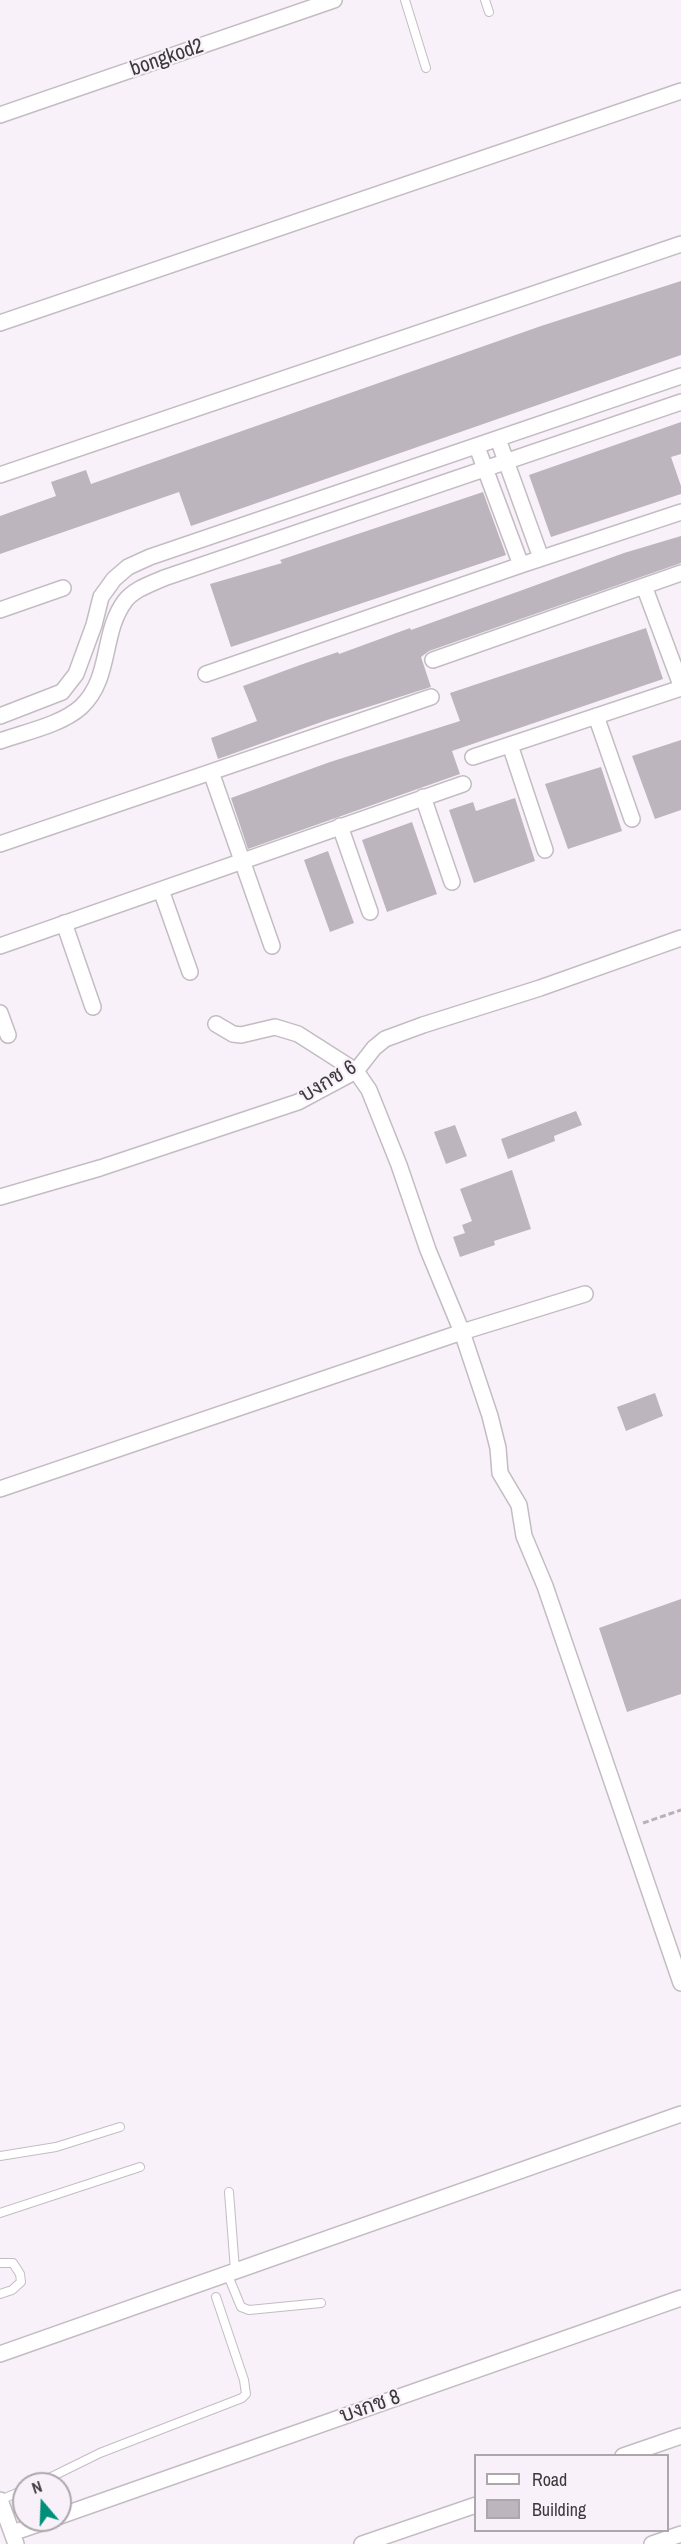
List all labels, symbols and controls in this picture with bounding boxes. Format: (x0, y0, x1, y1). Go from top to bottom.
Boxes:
street label: bongkod2 (127, 34, 207, 82)
street label: บงกช 6 (295, 1055, 361, 1109)
street label: บงกช 8 (336, 2385, 404, 2429)
legend (474, 2454, 669, 2532)
text: Road (532, 2467, 567, 2492)
north arrow (12, 2472, 72, 2532)
text: N (29, 2475, 45, 2499)
text: Building (532, 2497, 586, 2522)

